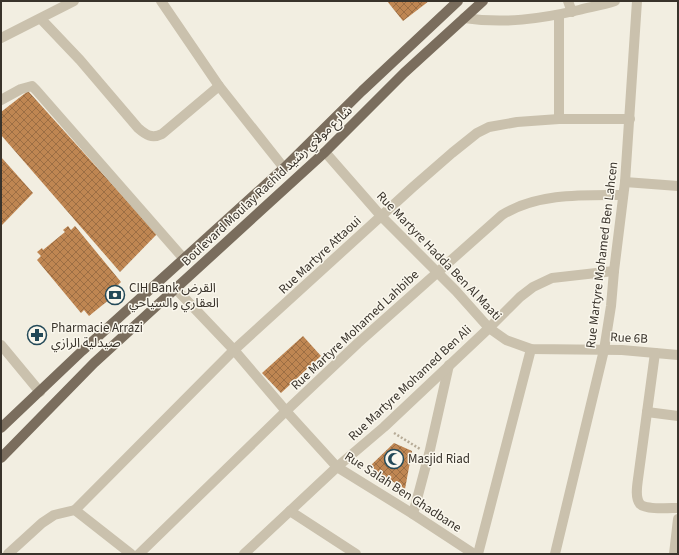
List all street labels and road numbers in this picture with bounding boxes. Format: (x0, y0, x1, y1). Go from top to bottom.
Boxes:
street label: Boulevard Moulay Rachid شارع مولاي رشيد (178, 102, 357, 271)
street label: Rue Martyre Mohamed Ben Lahcen (582, 161, 622, 349)
street label: Rue Martyre Hadda Ben Al Maati (372, 187, 506, 325)
street label: Rue Martyre Attaoui (275, 212, 365, 298)
street label: Rue Martyre Mohamed Lahbibe (287, 266, 423, 394)
street label: Rue Martyre Mohamed Ben Ali (344, 321, 476, 445)
street label: Rue 6B (610, 328, 649, 348)
street label: Rue Salah Ben Ghadbane (341, 447, 465, 537)

